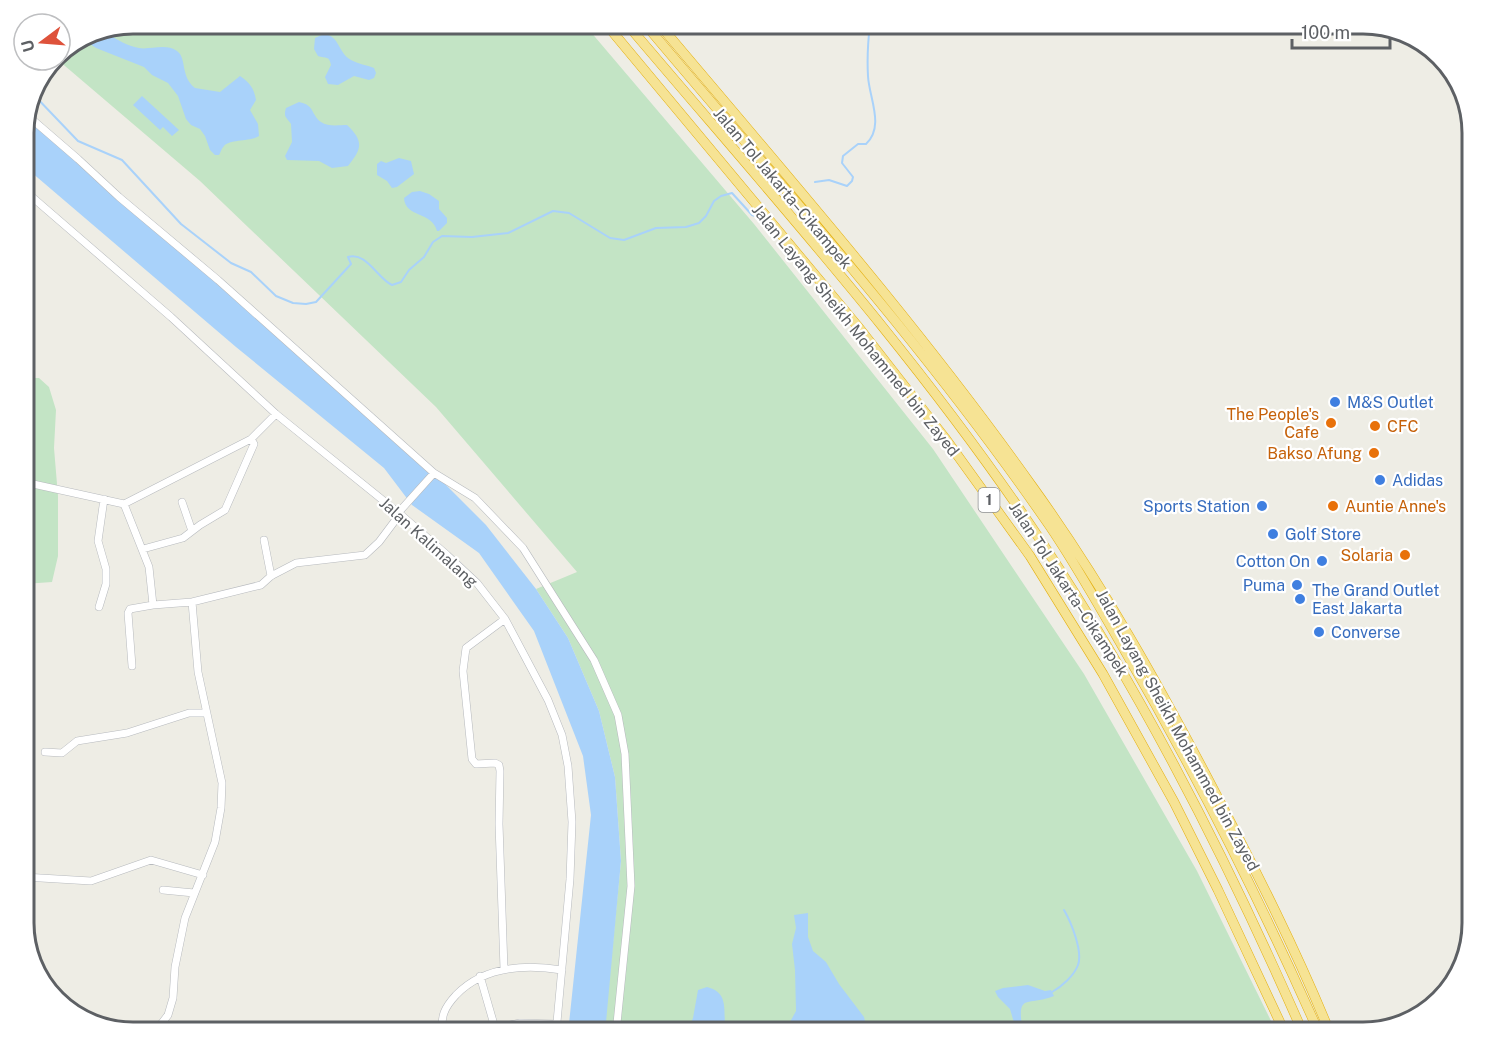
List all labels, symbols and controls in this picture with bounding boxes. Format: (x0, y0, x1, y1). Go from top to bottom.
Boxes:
north arrow (12, 12, 72, 72)
scale bar (1292, 12, 1390, 50)
text: 100 m (1301, 22, 1350, 43)
text: U (17, 38, 39, 54)
street label: Jalan Tol Jakarta–Cikampek (710, 104, 856, 273)
street label: Jalan Layang Sheikh Mohammed bin Zayed (748, 200, 963, 460)
place label: M&S Outlet (1347, 393, 1434, 412)
marker: M&S Outlet (1328, 395, 1342, 409)
place label: The People's Cafe (1226, 405, 1319, 442)
marker: The People's Cafe (1324, 416, 1338, 430)
place label: CFC (1387, 417, 1419, 436)
marker: CFC (1368, 419, 1382, 433)
place label: Bakso Afung (1267, 444, 1362, 463)
marker: Bakso Afung (1367, 446, 1381, 460)
place label: Adidas (1392, 471, 1443, 490)
marker: Adidas (1373, 473, 1387, 487)
road number: 1 (978, 488, 1000, 512)
street label: Jalan Kalimalang (376, 493, 482, 592)
place label: Sports Station (1143, 497, 1250, 516)
place label: Auntie Anne's (1345, 497, 1446, 516)
street label: Jalan Tol Jakarta–Cikampek (1005, 498, 1132, 680)
marker: Sports Station (1255, 499, 1269, 513)
marker: Auntie Anne's (1326, 499, 1340, 513)
place label: Golf Store (1285, 525, 1361, 544)
marker: Golf Store (1266, 527, 1280, 541)
place label: Solaria (1341, 546, 1393, 565)
marker: Solaria (1398, 548, 1412, 562)
place label: Cotton On (1236, 552, 1310, 571)
marker: Cotton On (1315, 554, 1329, 568)
place label: Puma (1243, 576, 1285, 595)
marker: Puma (1290, 578, 1304, 592)
place label: The Grand Outlet East Jakarta (1312, 581, 1439, 618)
street label: Jalan Layang Sheikh Mohammed bin Zayed (1092, 586, 1263, 874)
marker: The Grand Outlet East Jakarta (1293, 592, 1307, 606)
place label: Converse (1331, 623, 1400, 642)
marker: Converse (1312, 625, 1326, 639)

